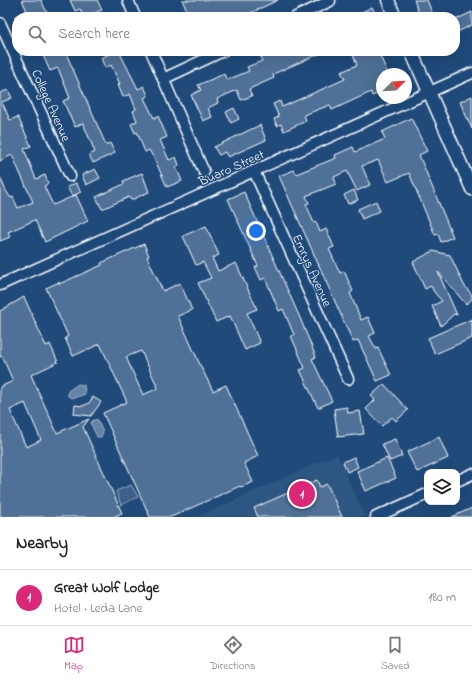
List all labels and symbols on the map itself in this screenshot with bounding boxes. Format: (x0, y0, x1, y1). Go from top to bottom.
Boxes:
street label: College Avenue (25, 66, 75, 145)
north arrow (376, 68, 412, 104)
street label: Buaro Street (195, 145, 268, 192)
your location (246, 221, 266, 241)
street label: Emrys Avenue (286, 231, 336, 311)
pin: 1 (289, 479, 315, 509)

